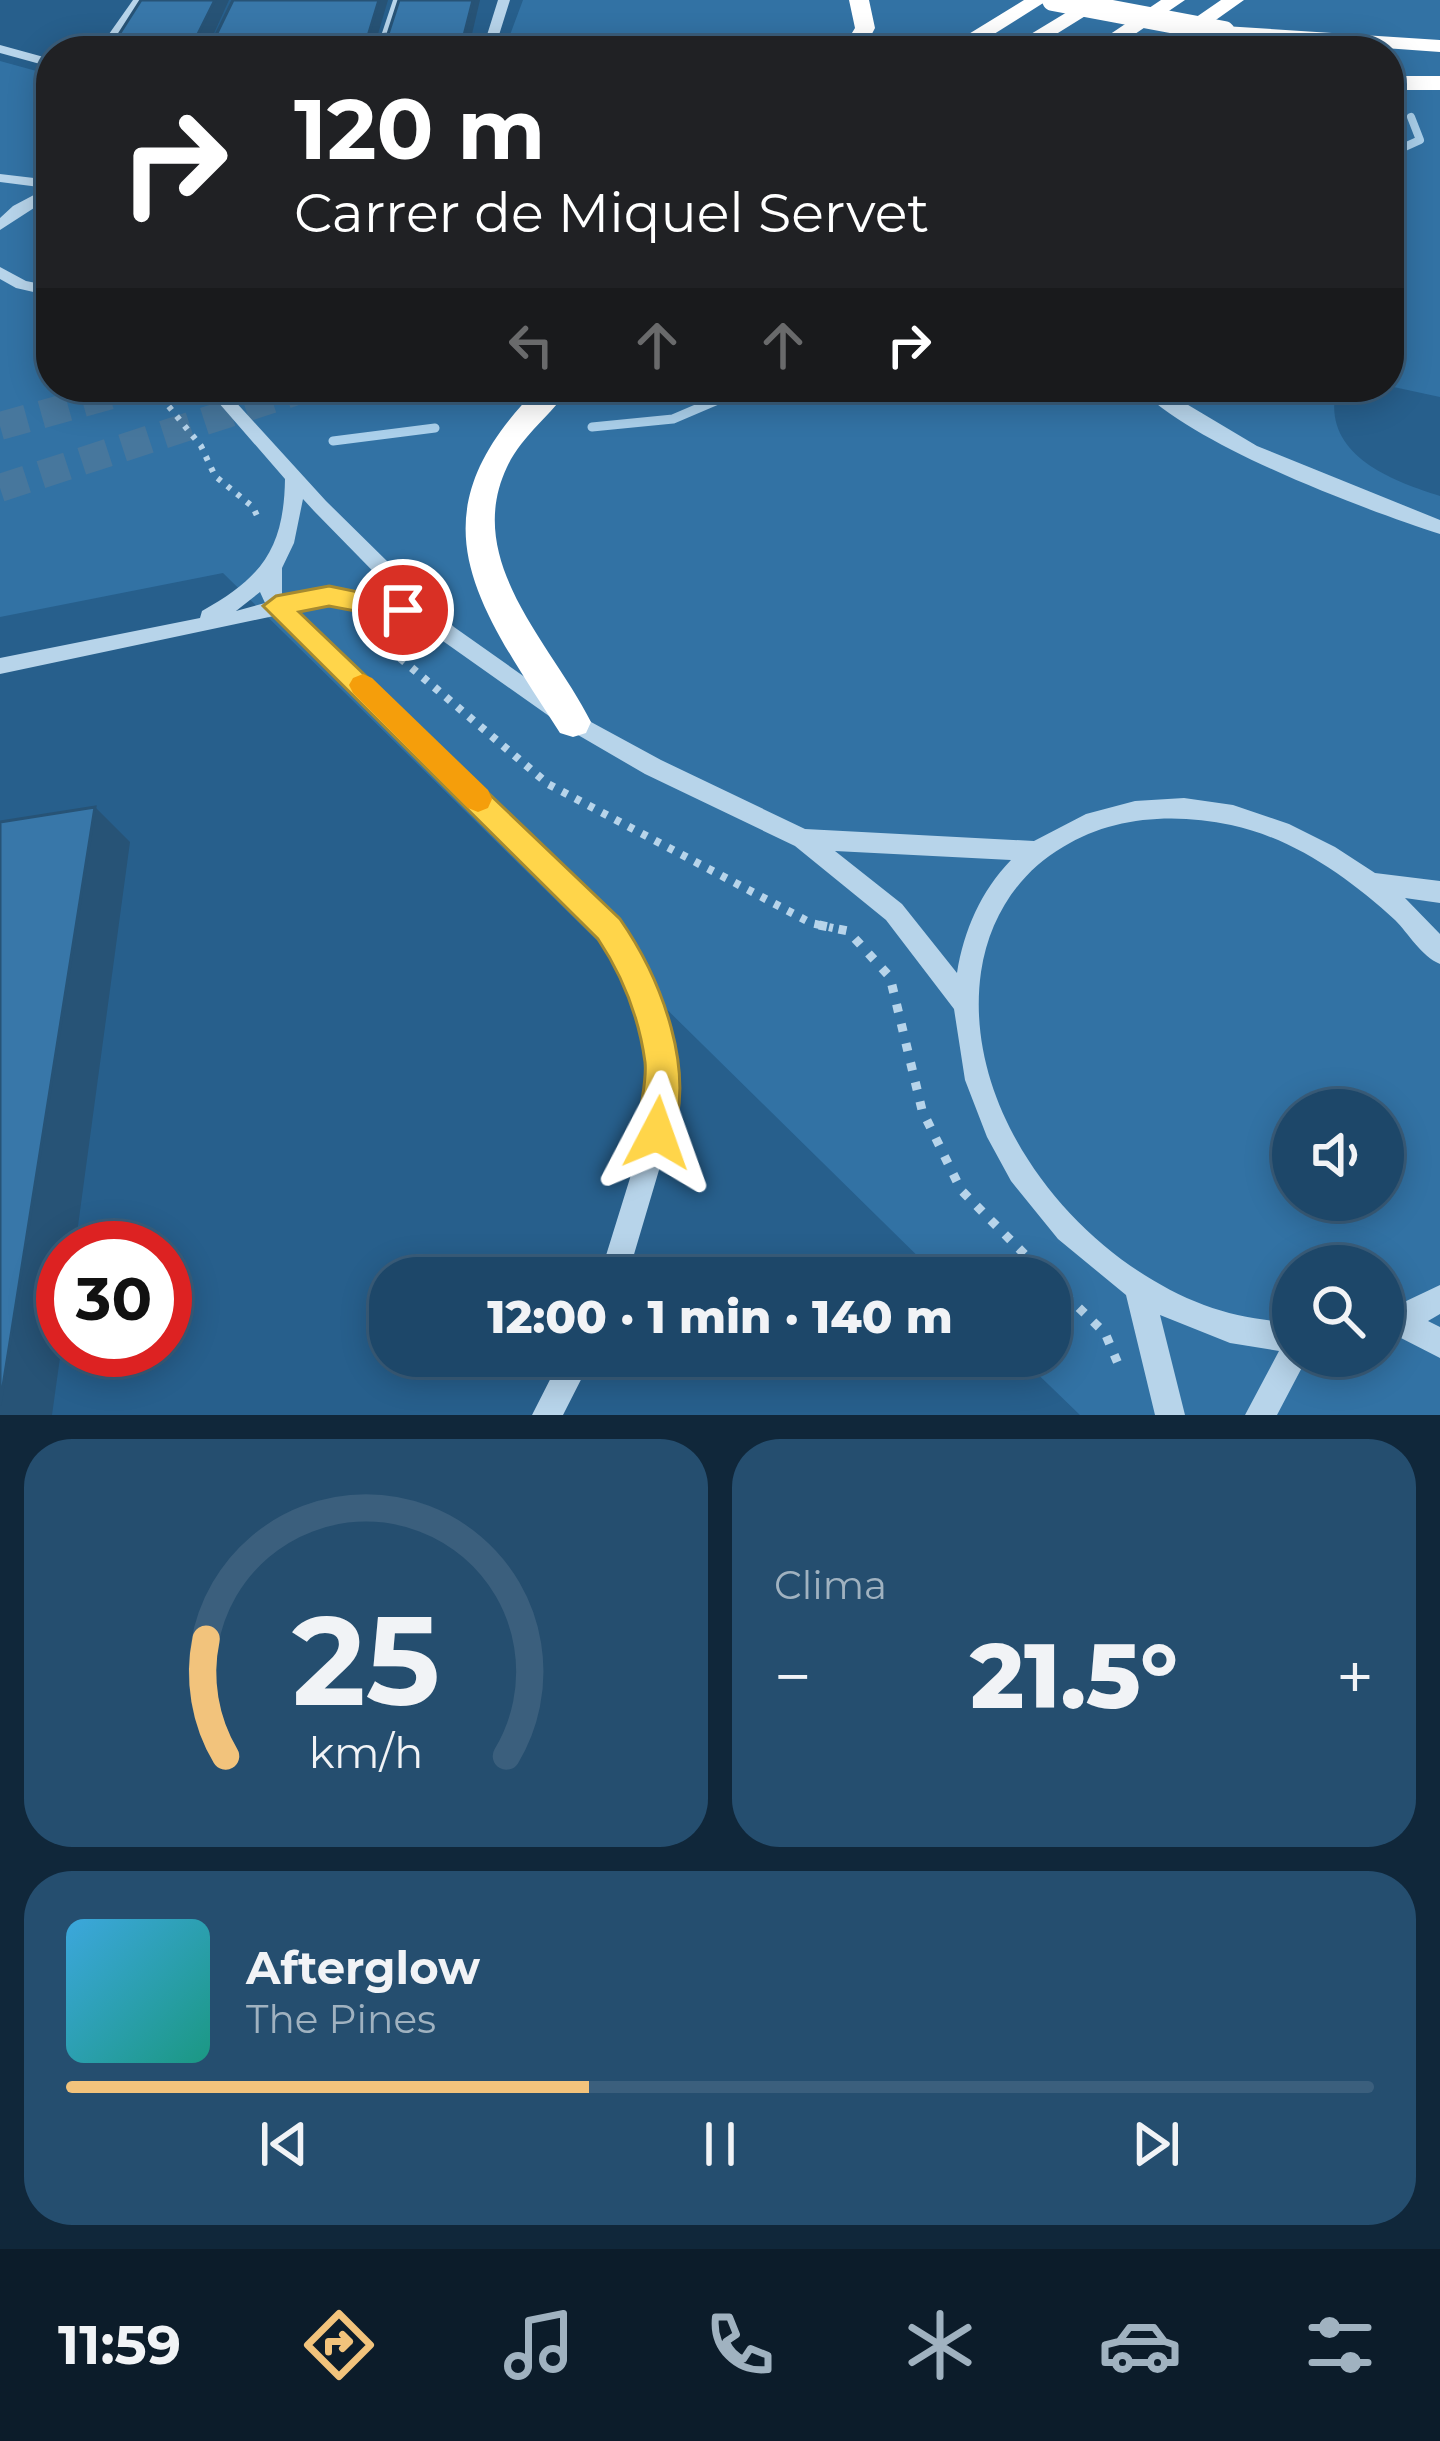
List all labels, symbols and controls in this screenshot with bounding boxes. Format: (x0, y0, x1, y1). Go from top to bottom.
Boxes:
text: 120 m (294, 78, 545, 180)
icon: right (96, 84, 252, 240)
text: Carrer de Miquel Servet (294, 180, 929, 246)
icon: left (498, 312, 564, 378)
icon: ahead (624, 312, 690, 378)
icon: ahead (750, 312, 816, 378)
icon: right (876, 312, 942, 378)
pin (352, 559, 454, 661)
icon: arrive (370, 577, 436, 643)
position arrow (594, 1070, 720, 1196)
map controls (1272, 1089, 1404, 1377)
button: sound (1272, 1089, 1404, 1221)
speed limit sign: 30 (36, 1221, 192, 1377)
button: search (1272, 1245, 1404, 1377)
text: 12:00 · 1 min · 140 m (487, 1289, 953, 1344)
text: Clima (774, 1561, 887, 1609)
text: 25 (292, 1584, 440, 1736)
text: 21.5° (970, 1621, 1178, 1731)
text: − (774, 1636, 812, 1717)
text: + (1336, 1636, 1374, 1717)
text: km/h (309, 1726, 423, 1779)
text: Afterglow (246, 1940, 480, 1995)
text: The Pines (246, 1995, 436, 2043)
icon: previous (251, 2111, 317, 2177)
icon: pause (687, 2111, 753, 2177)
icon: next (1123, 2111, 1189, 2177)
icon: directions (297, 2303, 381, 2387)
icon: music (497, 2303, 581, 2387)
icon: phone (698, 2303, 782, 2387)
icon: climate (898, 2303, 982, 2387)
icon: car (1098, 2303, 1182, 2387)
icon: filters (1298, 2303, 1382, 2387)
text: 11:59 (58, 2312, 181, 2378)

